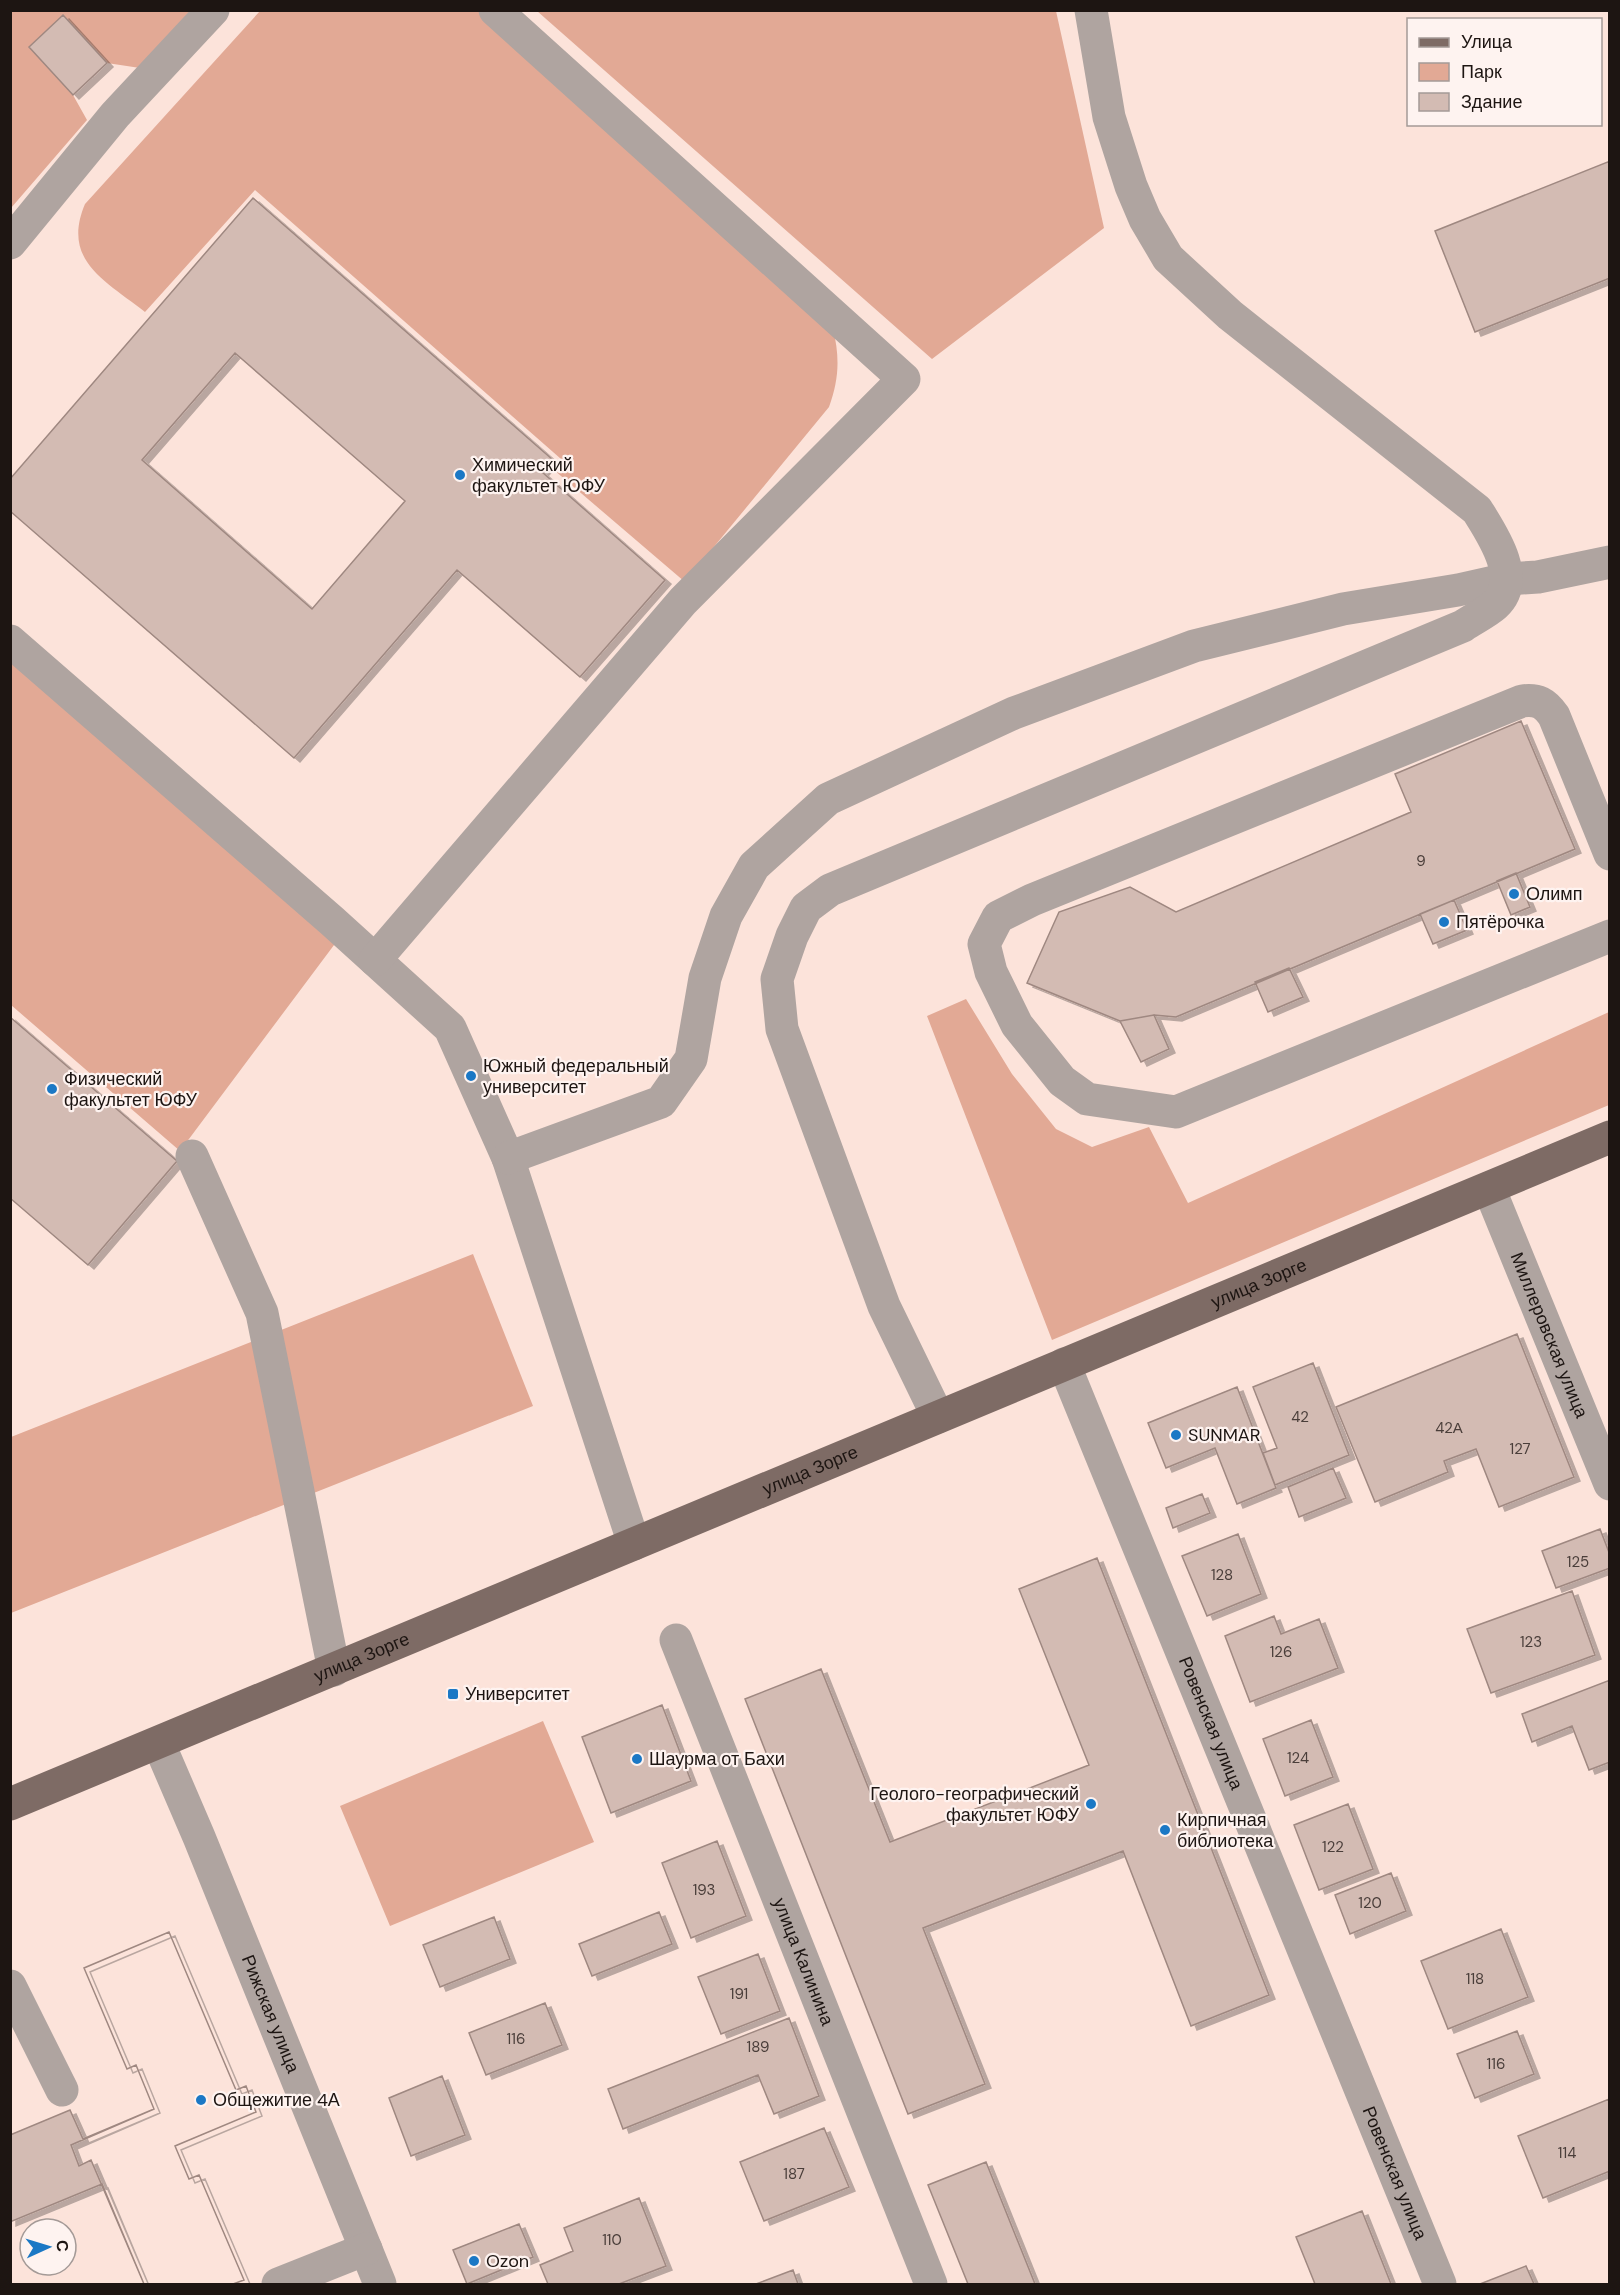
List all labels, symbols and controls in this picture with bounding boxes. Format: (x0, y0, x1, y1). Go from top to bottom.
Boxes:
legend (1407, 18, 1602, 126)
text: Улица (1461, 30, 1513, 54)
text: Парк (1461, 60, 1502, 84)
text: Здание (1461, 90, 1522, 114)
place label: Химический факультет ЮФУ (472, 453, 606, 498)
marker: Химический факультет ЮФУ (453, 468, 467, 482)
house number: 9 (1416, 851, 1426, 871)
place label: Олимп (1526, 882, 1582, 906)
marker: Олимп (1507, 887, 1521, 901)
place label: Пятёрочка (1456, 910, 1545, 934)
marker: Пятёрочка (1437, 915, 1451, 929)
place label: Южный федеральный университет (483, 1054, 669, 1099)
place label: Физический факультет ЮФУ (64, 1067, 198, 1112)
marker: Южный федеральный университет (464, 1069, 478, 1083)
marker: Физический факультет ЮФУ (45, 1082, 59, 1096)
street label: Миллеровская улица (1505, 1249, 1594, 1422)
street label: улица Зорге (1207, 1253, 1310, 1314)
house number: 42 (1291, 1407, 1309, 1427)
house number: 42А (1435, 1418, 1463, 1438)
place label: SUNMAR (1188, 1423, 1260, 1447)
marker: SUNMAR (1169, 1428, 1183, 1442)
house number: 127 (1509, 1439, 1531, 1459)
street label: улица Зорге (759, 1440, 862, 1501)
house number: 125 (1567, 1552, 1589, 1572)
house number: 128 (1211, 1565, 1233, 1585)
street label: улица Зорге (310, 1627, 413, 1688)
house number: 123 (1520, 1632, 1542, 1652)
house number: 126 (1270, 1642, 1292, 1662)
street label: Ровенская улица (1173, 1653, 1249, 1794)
place label: Университет (465, 1682, 570, 1706)
marker: Университет (446, 1687, 460, 1701)
place label: Шаурма от Бахи (649, 1747, 785, 1771)
house number: 124 (1287, 1748, 1309, 1768)
marker: Шаурма от Бахи (630, 1752, 644, 1766)
place label: Геолого-географический факультет ЮФУ (870, 1782, 1080, 1827)
marker: Геолого-географический факультет ЮФУ (1084, 1797, 1098, 1811)
place label: Кирпичная библиотека (1177, 1808, 1274, 1853)
marker: Кирпичная библиотека (1158, 1823, 1172, 1837)
house number: 122 (1322, 1837, 1344, 1857)
house number: 193 (693, 1880, 715, 1900)
house number: 120 (1358, 1893, 1382, 1913)
street label: улица Калинина (767, 1894, 840, 2030)
street label: Рижская улица (236, 1951, 306, 2077)
house number: 118 (1466, 1969, 1484, 1989)
house number: 191 (730, 1984, 748, 2004)
house number: 116 (507, 2029, 525, 2049)
house number: 189 (747, 2037, 769, 2057)
house number: 116 (1487, 2054, 1505, 2074)
place label: Общежитие 4А (213, 2088, 340, 2112)
marker: Общежитие 4А (194, 2093, 208, 2107)
street label: Ровенская улица (1357, 2103, 1433, 2244)
house number: 114 (1558, 2143, 1576, 2163)
house number: 187 (783, 2164, 805, 2184)
north arrow (18, 2217, 78, 2277)
house number: 110 (602, 2230, 622, 2250)
text: С (52, 2239, 73, 2253)
place label: Ozon (486, 2249, 529, 2273)
marker: Ozon (467, 2254, 481, 2268)

